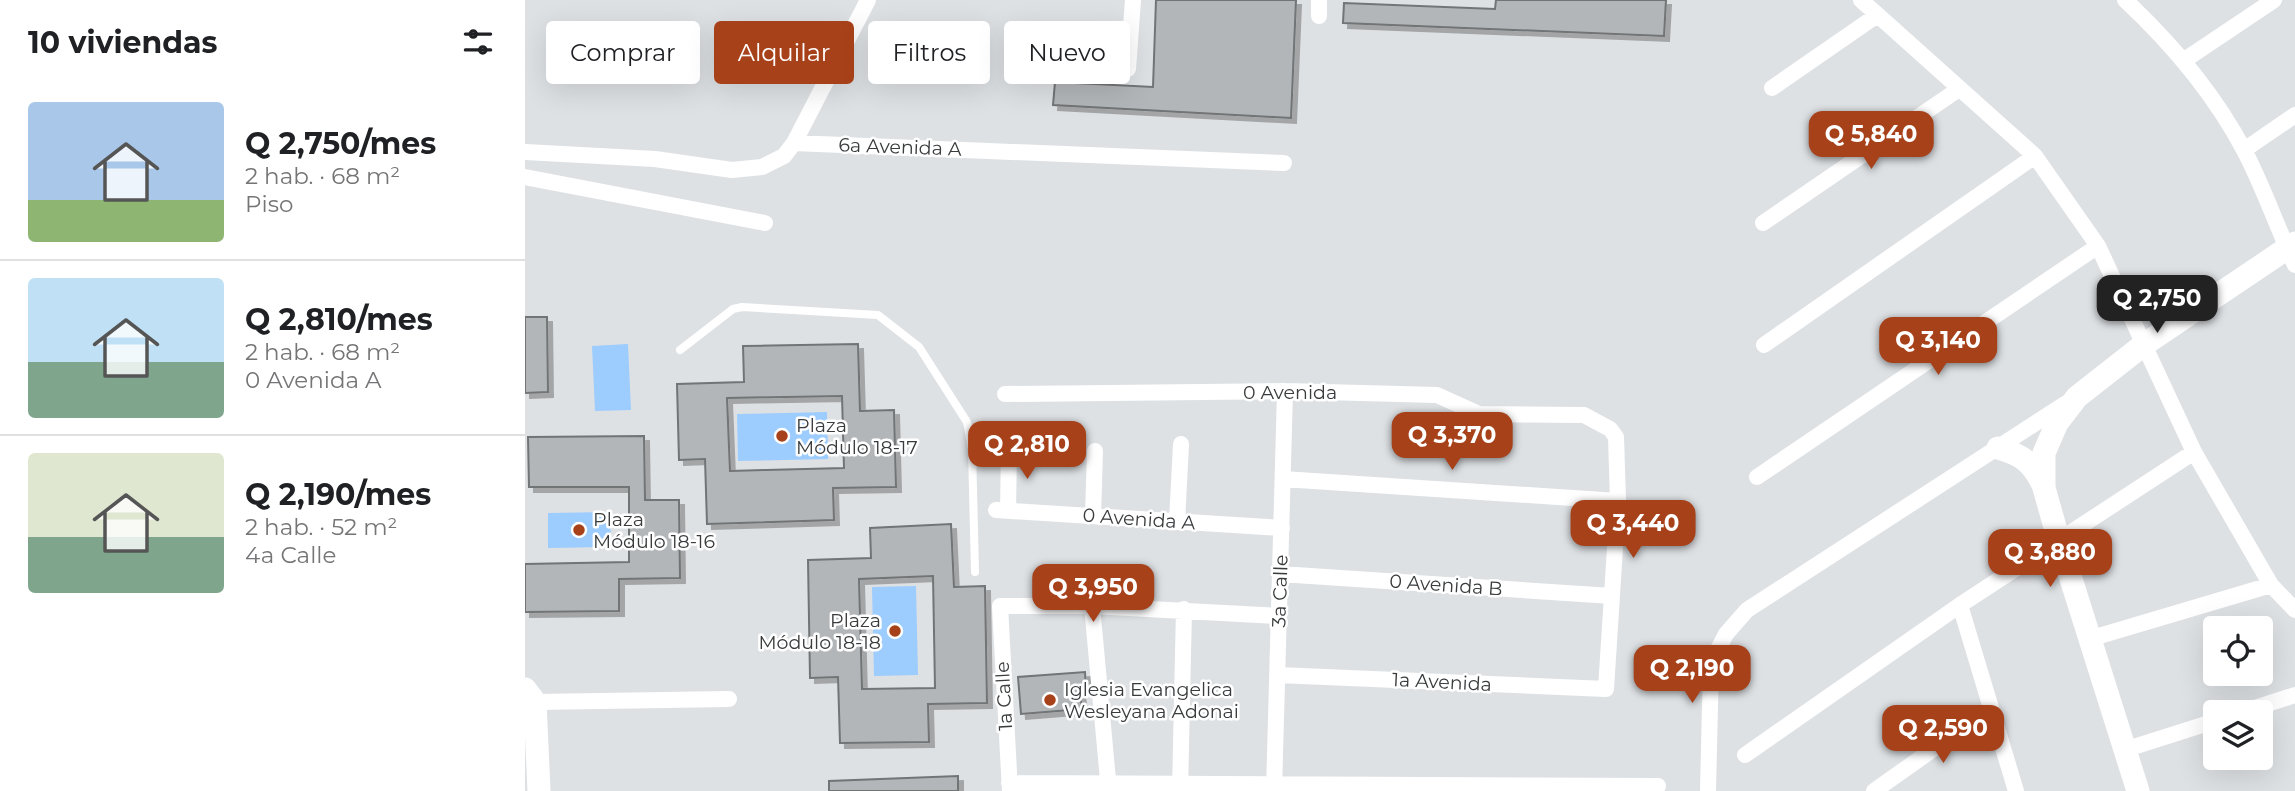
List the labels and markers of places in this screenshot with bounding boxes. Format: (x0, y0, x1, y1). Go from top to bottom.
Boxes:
pin: Q 5,840 (1806, 111, 1936, 171)
pin: Q 2,750 (2092, 276, 2222, 335)
pin: Q 3,140 (1873, 318, 2003, 377)
pin: Q 3,370 (1387, 412, 1517, 472)
place label: Plaza Módulo 18-17 (796, 414, 918, 459)
pin: Q 2,810 (962, 421, 1092, 481)
marker: Plaza Módulo 18-17 (774, 428, 790, 444)
pin: Q 3,440 (1568, 500, 1698, 560)
place label: Plaza Módulo 18-16 (593, 508, 715, 553)
marker: Plaza Módulo 18-16 (571, 522, 587, 538)
pin: Q 3,880 (1985, 530, 2115, 589)
pin: Q 3,950 (1028, 564, 1158, 624)
place label: Plaza Módulo 18-18 (758, 609, 881, 654)
marker: Plaza Módulo 18-18 (887, 623, 903, 639)
pin: Q 2,190 (1627, 646, 1757, 705)
place label: Iglesia Evangelica Wesleyana Adonai (1064, 678, 1239, 723)
marker: Iglesia Evangelica Wesleyana Adonai (1042, 692, 1058, 708)
pin: Q 2,590 (1878, 706, 2008, 765)

